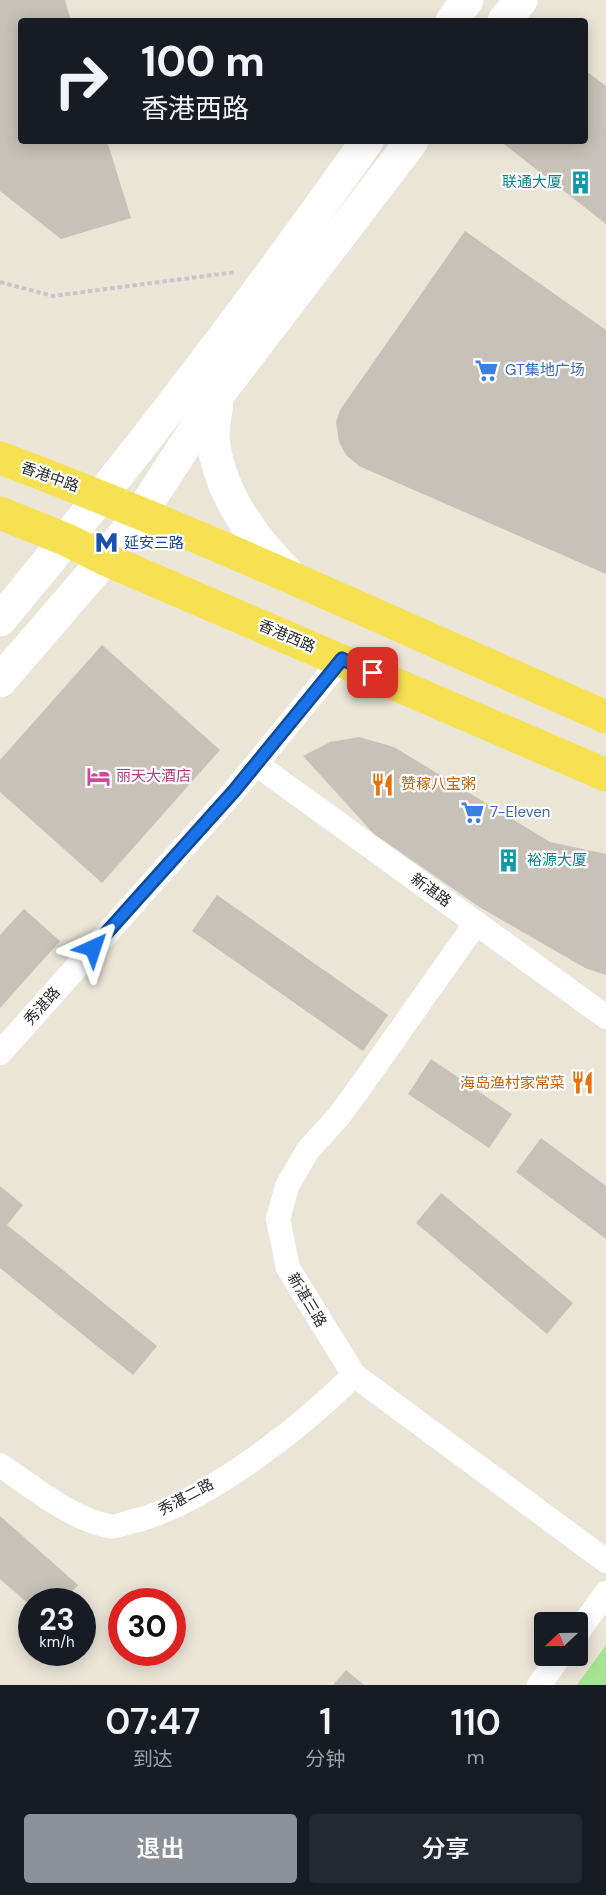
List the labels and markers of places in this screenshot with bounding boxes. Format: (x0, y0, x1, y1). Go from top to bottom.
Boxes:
building icon: 联通大厦 (567, 169, 593, 195)
place label: 联通大厦 (502, 172, 562, 192)
supermarket icon: GT集地广场 (474, 357, 500, 383)
place label: GT集地广场 (505, 360, 585, 380)
metro station icon: 延安三路 (93, 530, 119, 556)
place label: 延安三路 (124, 533, 184, 553)
pin (347, 647, 398, 698)
hotel icon: 丽天大酒店 (85, 763, 111, 789)
place label: 丽天大酒店 (116, 766, 191, 786)
restaurant icon: 赞稼八宝粥 (370, 771, 396, 797)
place label: 赞稼八宝粥 (401, 774, 476, 794)
supermarket icon: 7-Eleven (459, 799, 485, 825)
place label: 7-Eleven (490, 802, 550, 822)
building icon: 裕源大厦 (496, 847, 522, 873)
place label: 裕源大厦 (527, 850, 587, 870)
restaurant icon: 海岛渔村家常菜 (570, 1070, 596, 1096)
place label: 海岛渔村家常菜 (460, 1073, 565, 1093)

